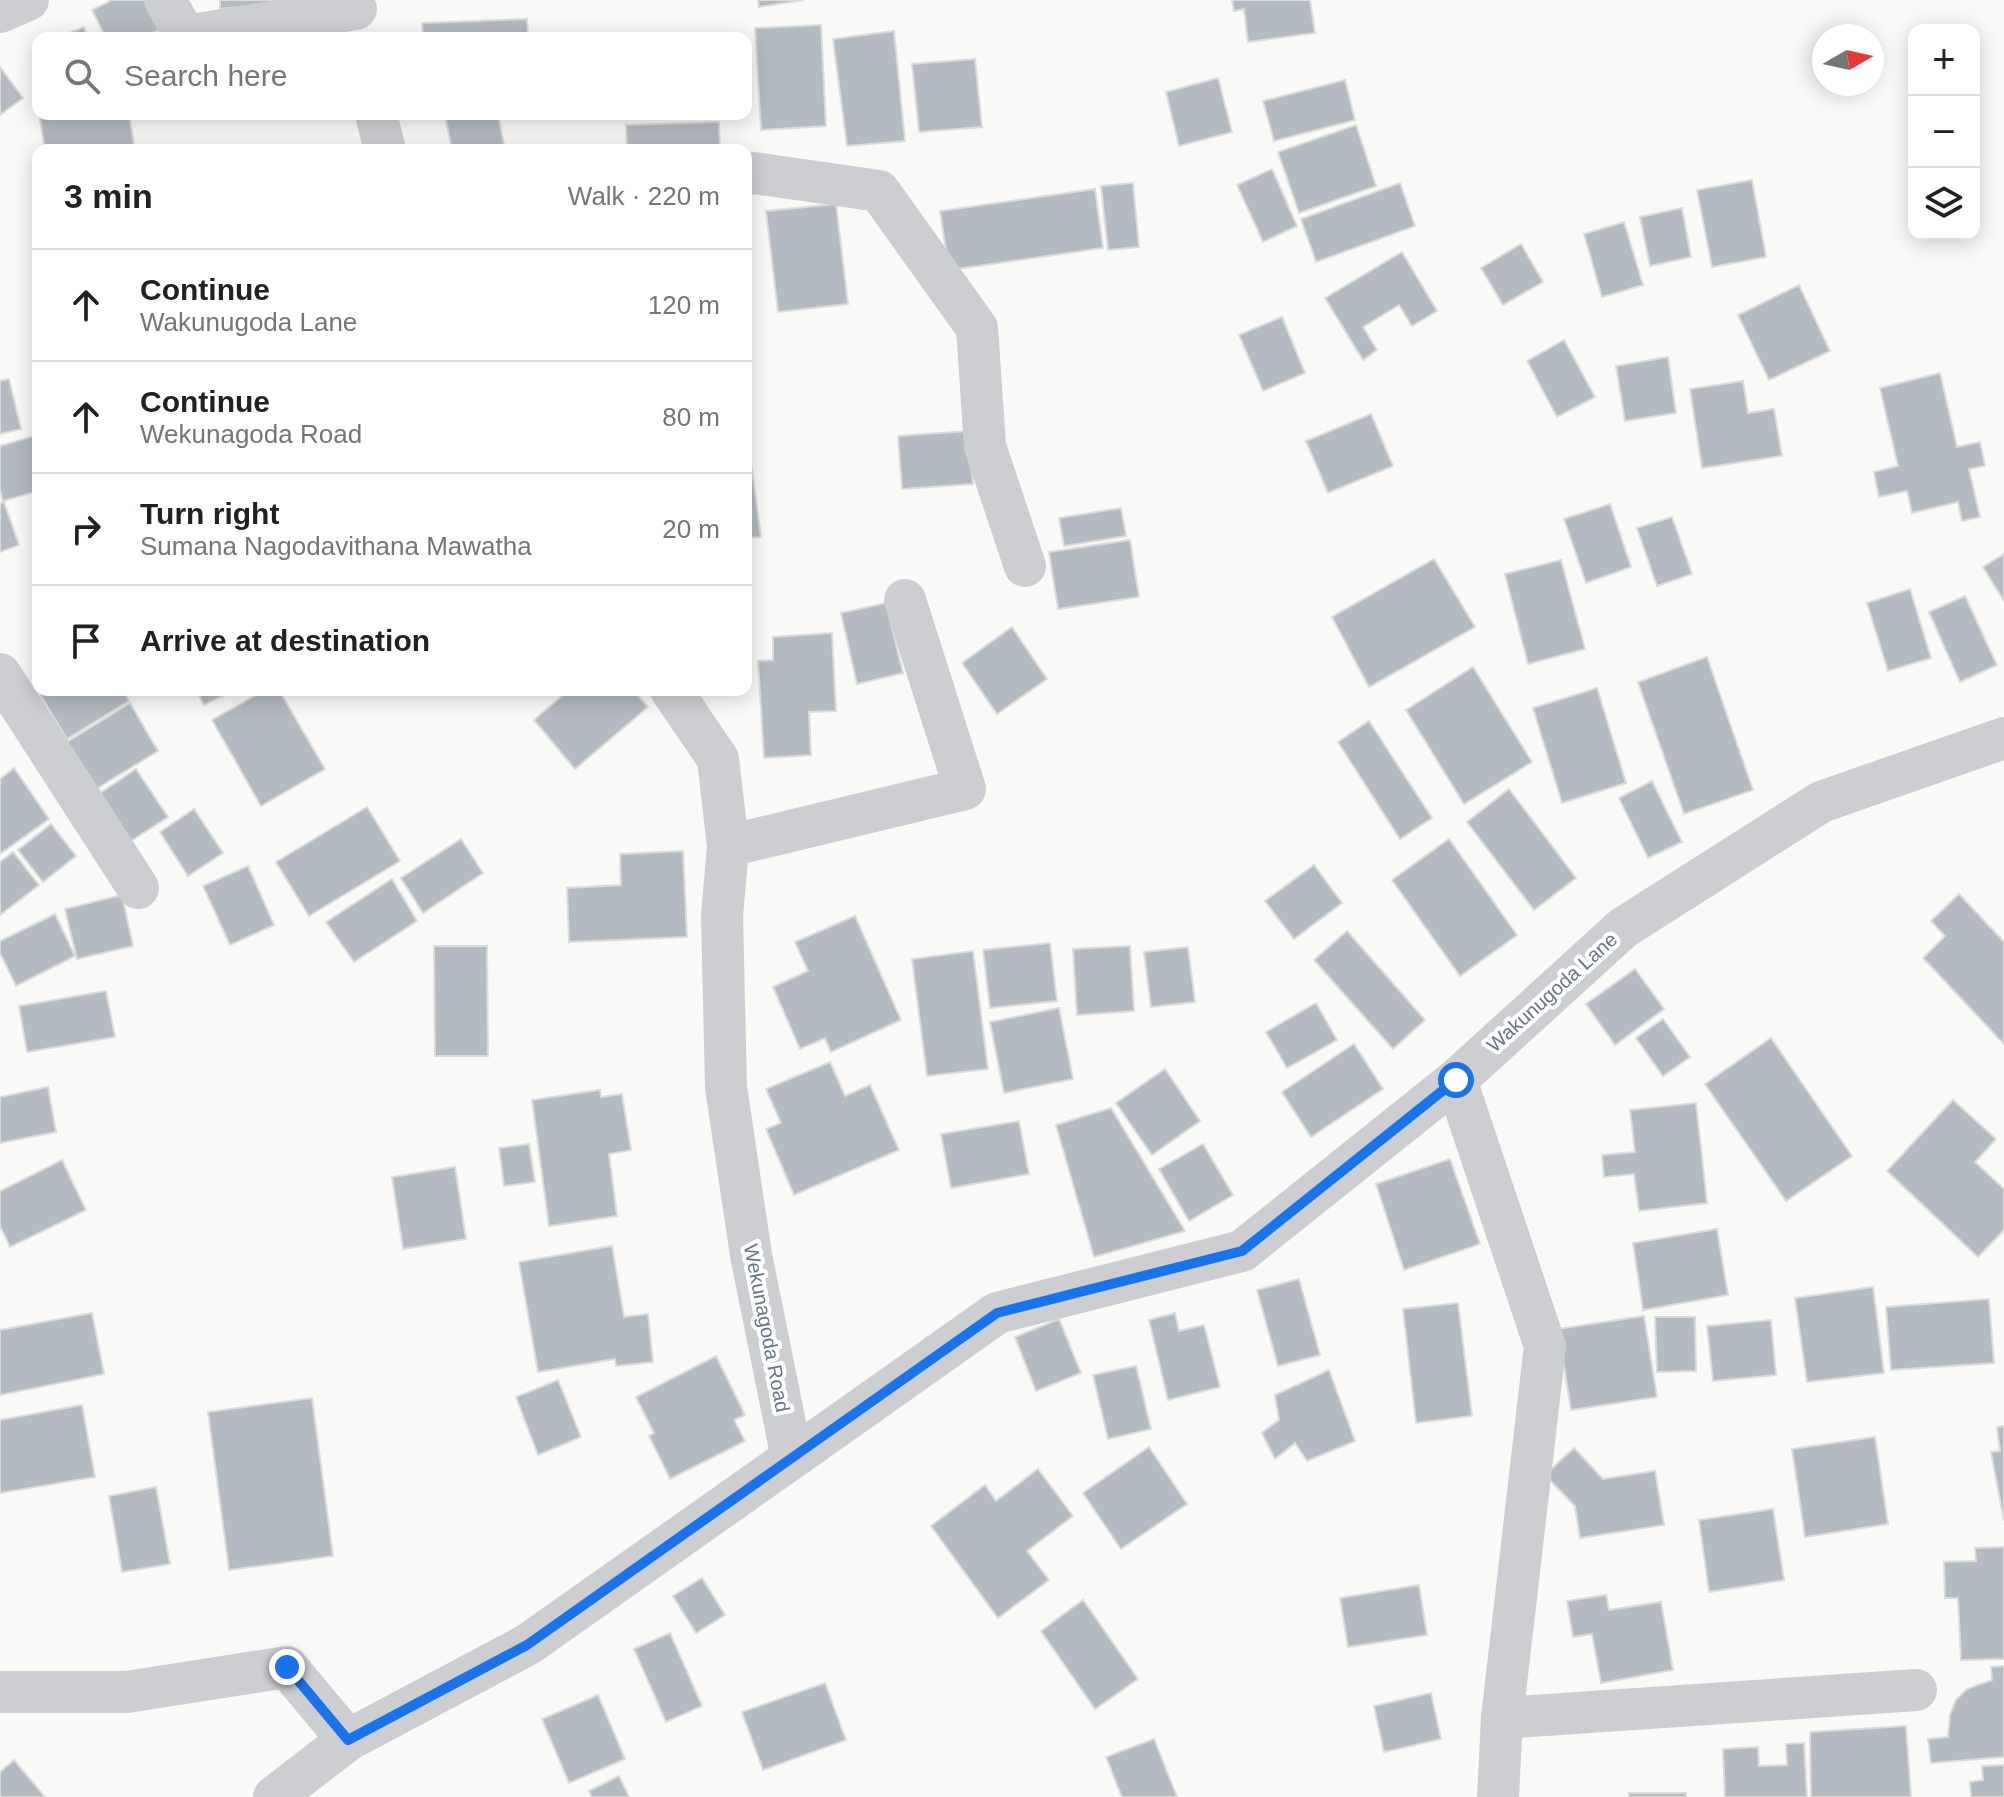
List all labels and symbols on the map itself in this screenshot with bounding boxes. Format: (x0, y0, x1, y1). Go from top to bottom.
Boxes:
north arrow (1812, 24, 1884, 96)
street label: Wakunugoda Lane (1483, 928, 1621, 1056)
route start (1438, 1062, 1474, 1098)
street label: Wekunagoda Road (740, 1242, 794, 1414)
route end (269, 1649, 305, 1685)

